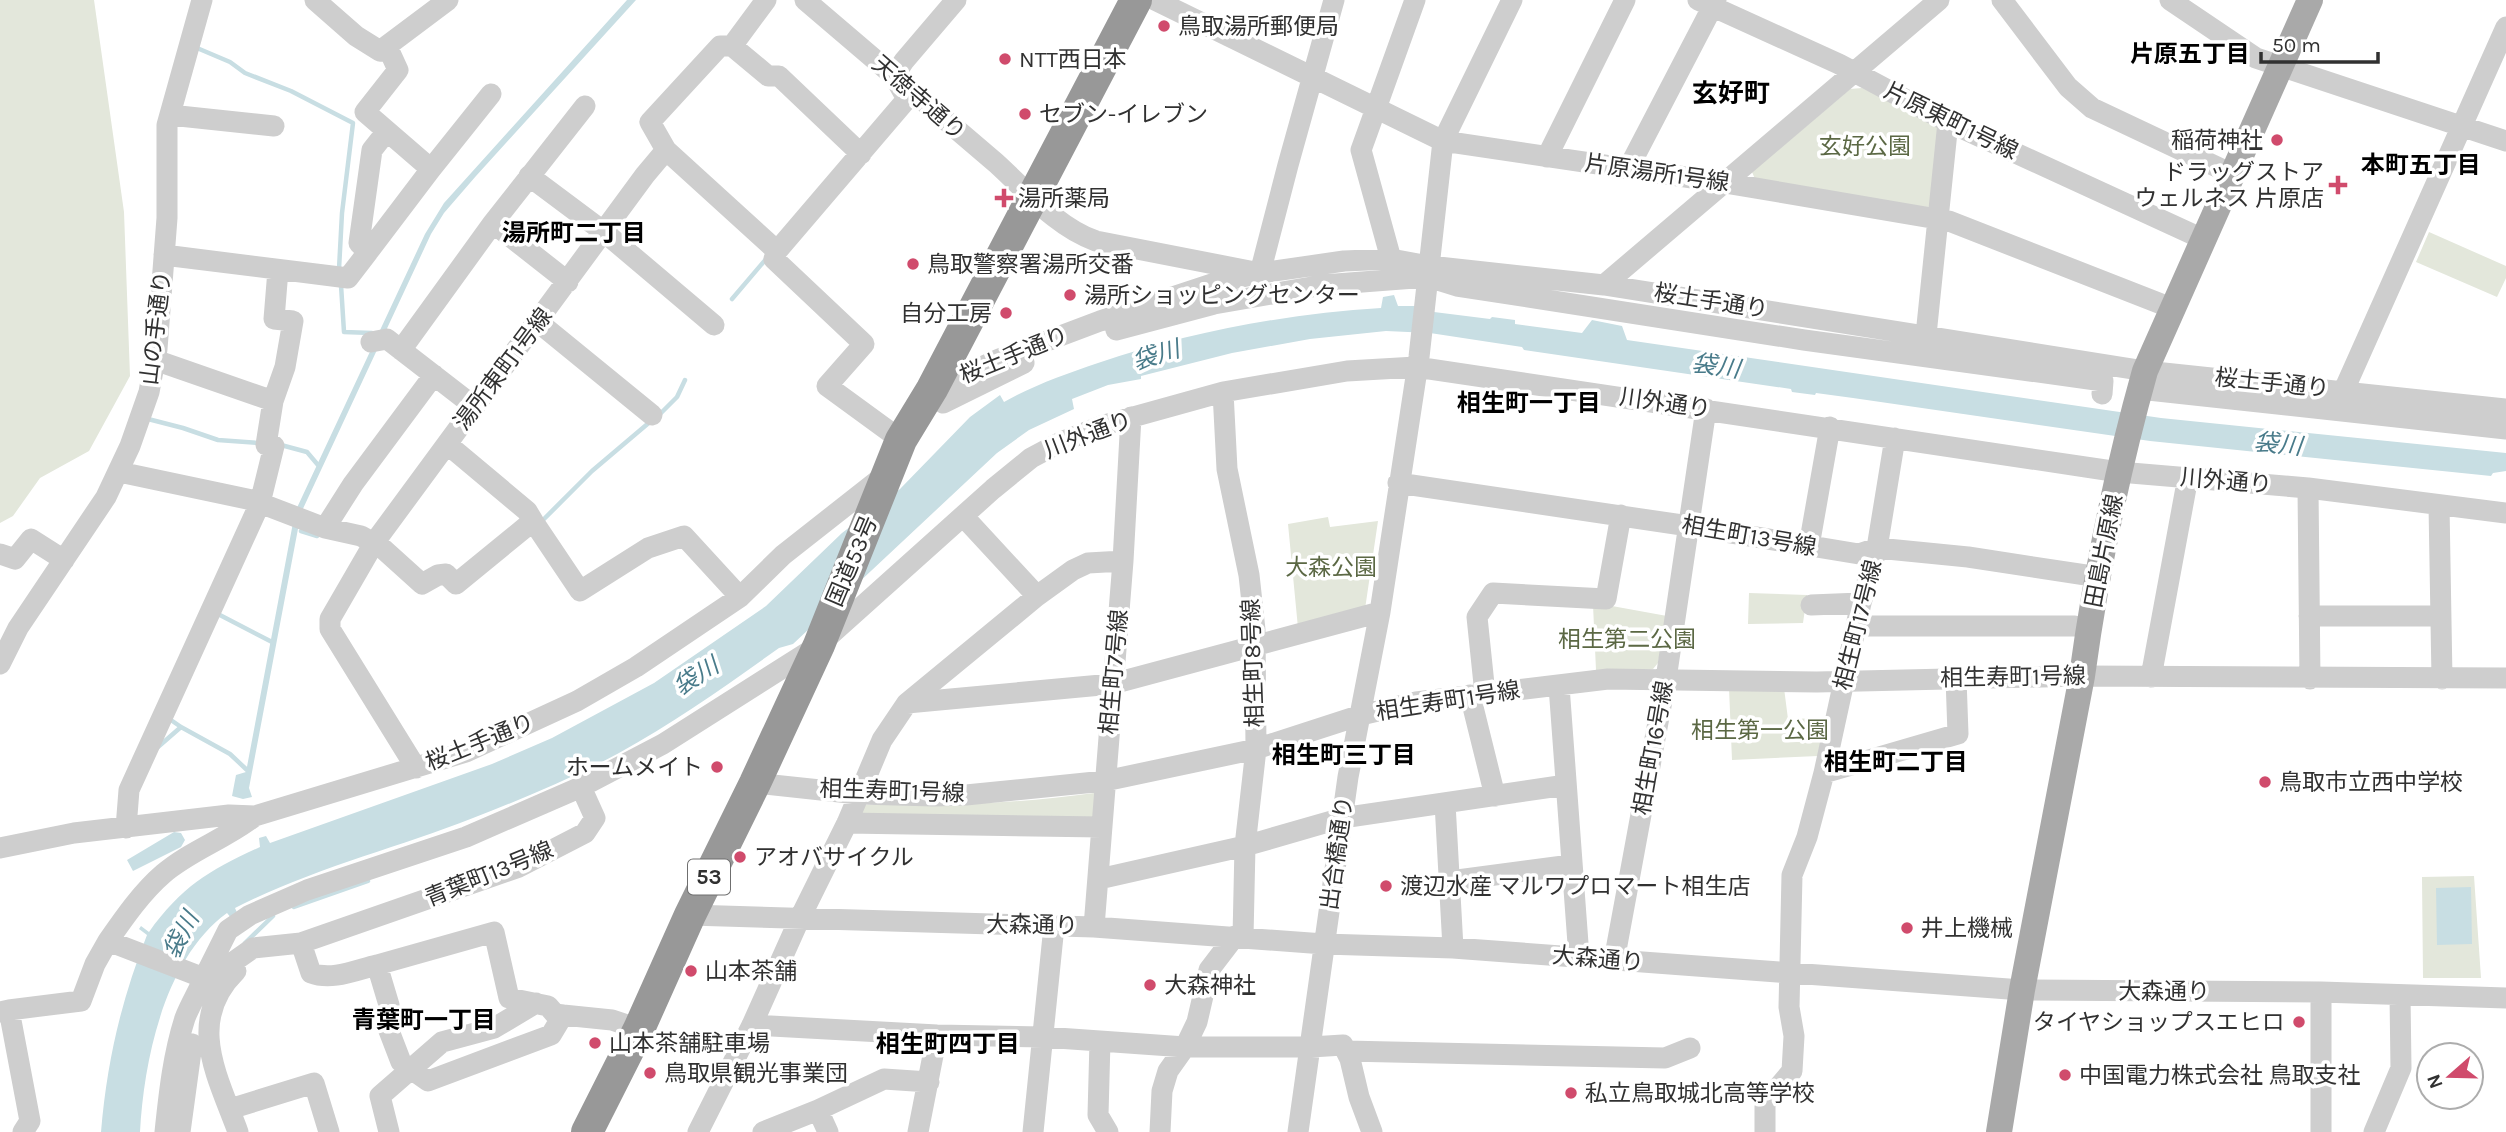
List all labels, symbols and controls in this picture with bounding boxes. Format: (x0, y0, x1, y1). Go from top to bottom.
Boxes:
place label: 鳥取湯所郵便局 (1178, 13, 1339, 40)
marker: 鳥取湯所郵便局 (1156, 18, 1172, 34)
scale bar (2261, 21, 2378, 65)
text: 50 m (2272, 33, 2321, 57)
district label: 片原五丁目 (2130, 40, 2250, 68)
place label: NTT西日本 (1019, 46, 1127, 73)
street label: 天徳寺通り (867, 50, 971, 146)
marker: NTT西日本 (997, 51, 1013, 67)
street label: 片原東町1号線 (1880, 77, 2022, 165)
district label: 玄好町 (1692, 78, 1770, 109)
place label: セブン-イレブン (1039, 101, 1208, 128)
marker: セブン-イレブン (1017, 106, 1033, 122)
place label: 稲荷神社 (2171, 127, 2263, 154)
marker: 稲荷神社 (2269, 132, 2285, 148)
park label: 玄好公園 (1819, 133, 1911, 160)
street label: 片原湯所1号線 (1583, 149, 1731, 197)
district label: 本町五丁目 (2361, 151, 2481, 179)
place label: ドラッグストア ウェルネス 片原店 (2135, 159, 2324, 212)
marker: ドラッグストア ウェルネス 片原店 (2330, 177, 2346, 193)
place label: 湯所薬局 (1018, 185, 1110, 212)
marker: 湯所薬局 (996, 190, 1012, 206)
district label: 湯所町二丁目 (502, 219, 646, 247)
place label: 鳥取警察署湯所交番 (927, 251, 1134, 278)
marker: 鳥取警察署湯所交番 (905, 256, 921, 272)
street label: 山の手通り (136, 269, 176, 387)
street label: 桜土手通り (1652, 279, 1770, 323)
place label: 湯所ショッピングセンター (1084, 282, 1360, 309)
marker: 湯所ショッピングセンター (1062, 287, 1078, 303)
place label: 自分工房 (900, 300, 992, 327)
street label: 湯所東町1号線 (448, 303, 558, 435)
marker: 自分工房 (998, 305, 1014, 321)
street label: 桜土手通り (956, 321, 1072, 389)
water label: 袋川 (1129, 334, 1186, 375)
water label: 袋川 (1690, 349, 1745, 384)
street label: 桜土手通り (2213, 364, 2331, 402)
street label: 川外通り (1618, 383, 1712, 423)
district label: 相生町一丁目 (1457, 389, 1601, 417)
street label: 川外通り (1040, 406, 1136, 464)
water label: 袋川 (2253, 428, 2306, 461)
street label: 川外通り (2179, 464, 2273, 498)
street label: 田島片原線 (2080, 492, 2128, 610)
street label: 相生町13号線 (1680, 511, 1818, 561)
street label: 国道53号 (821, 512, 883, 610)
park label: 大森公園 (1285, 554, 1377, 581)
street label: 相生町17号線 (1829, 557, 1887, 693)
street label: 相生町8号線 (1237, 598, 1269, 728)
street label: 相生町7号線 (1095, 608, 1133, 736)
park label: 相生第二公園 (1558, 626, 1696, 653)
water label: 袋川 (668, 650, 726, 701)
street label: 相生寿町1号線 (1940, 662, 2086, 692)
street label: 相生寿町1号線 (1374, 676, 1522, 726)
street label: 相生町16号線 (1628, 679, 1678, 817)
street label: 桜土手通り (422, 708, 538, 776)
park label: 相生第一公園 (1691, 717, 1829, 744)
district label: 相生町三丁目 (1272, 741, 1416, 769)
district label: 相生町二丁目 (1824, 748, 1968, 776)
place label: ホームメイト (566, 754, 703, 781)
marker: ホームメイト (709, 759, 725, 775)
place label: 鳥取市立西中学校 (2279, 769, 2463, 796)
marker: 鳥取市立西中学校 (2257, 774, 2273, 790)
street label: 相生寿町1号線 (819, 775, 965, 807)
street label: 出合橋通り (1316, 794, 1358, 912)
street label: 青葉町13号線 (421, 836, 557, 912)
place label: アオバサイクル (754, 844, 914, 871)
marker: アオバサイクル (732, 849, 748, 865)
road number: 53 (688, 860, 730, 894)
place label: 渡辺水産 マルワプロマート相生店 (1400, 873, 1750, 900)
marker: 渡辺水産 マルワプロマート相生店 (1378, 878, 1394, 894)
water label: 袋川 (157, 905, 206, 963)
street label: 大森通り (986, 911, 1078, 939)
place label: 井上機械 (1921, 915, 2013, 942)
marker: 井上機械 (1899, 920, 1915, 936)
street label: 大森通り (1551, 942, 1645, 976)
place label: 山本茶舗 (705, 958, 797, 985)
marker: 山本茶舗 (683, 963, 699, 979)
place label: 大森神社 (1164, 972, 1256, 999)
marker: 大森神社 (1142, 977, 1158, 993)
street label: 大森通り (2118, 978, 2210, 1005)
district label: 青葉町一丁目 (352, 1006, 496, 1034)
place label: タイヤショップスエヒロ (2033, 1009, 2285, 1036)
marker: タイヤショップスエヒロ (2291, 1014, 2307, 1030)
place label: 山本茶舗駐車場 (609, 1030, 770, 1057)
district label: 相生町四丁目 (876, 1030, 1020, 1058)
marker: 山本茶舗駐車場 (587, 1035, 603, 1051)
north arrow (2415, 1041, 2485, 1111)
place label: 鳥取県観光事業団 (664, 1060, 848, 1087)
place label: 中国電力株式会社 鳥取支社 (2079, 1062, 2360, 1089)
marker: 鳥取県観光事業団 (642, 1065, 658, 1081)
marker: 中国電力株式会社 鳥取支社 (2057, 1067, 2073, 1083)
text: N (2422, 1071, 2448, 1092)
place label: 私立鳥取城北高等学校 (1585, 1080, 1815, 1107)
marker: 私立鳥取城北高等学校 (1563, 1085, 1579, 1101)

